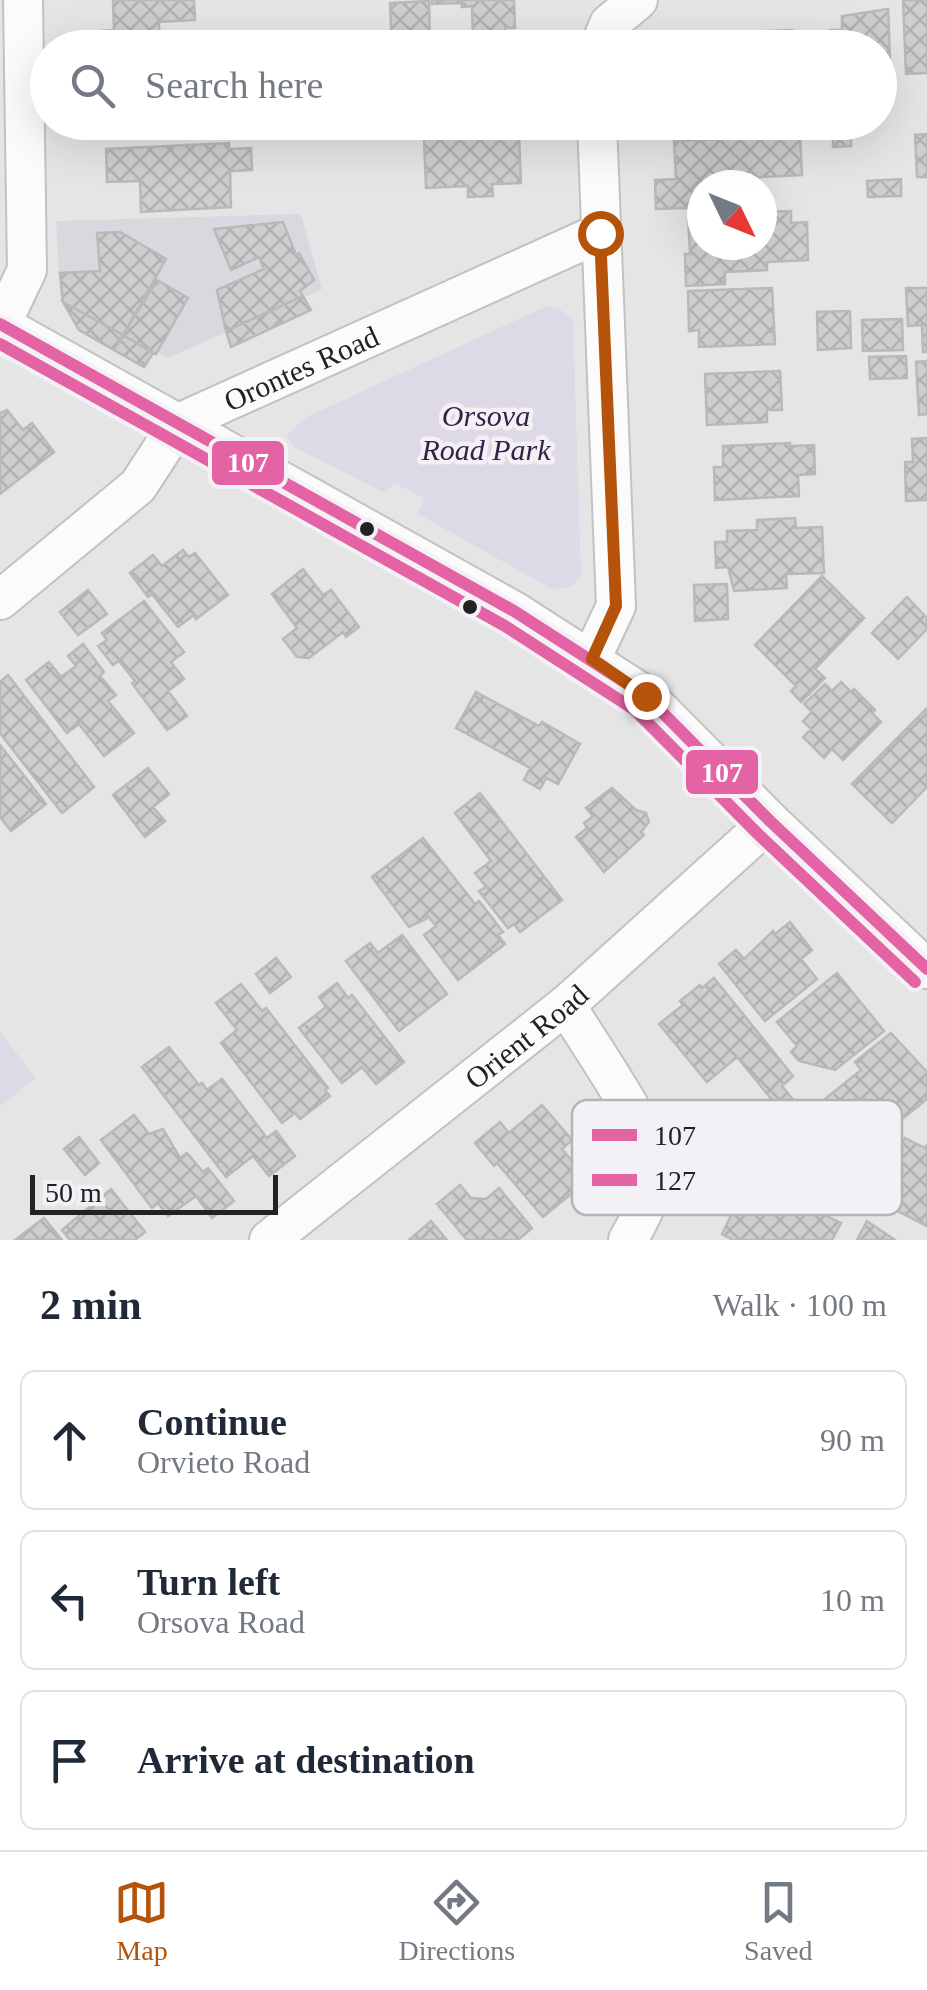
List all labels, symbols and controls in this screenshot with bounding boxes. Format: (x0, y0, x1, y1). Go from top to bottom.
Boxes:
search box (30, 30, 897, 140)
icon: search (65, 58, 120, 113)
text: Search here (145, 64, 323, 106)
north arrow (687, 170, 777, 260)
route start (578, 211, 624, 257)
street label: Orontes Road (219, 319, 383, 417)
park label: Orsova Road Park (420, 399, 551, 466)
line badge: 107 (210, 439, 286, 487)
text: 107 (227, 447, 269, 478)
unlabelled marker (357, 519, 377, 539)
unlabelled marker (460, 597, 480, 617)
route end (624, 674, 670, 720)
line badge: 107 (684, 748, 760, 796)
text: 107 (701, 757, 743, 788)
street label: Orient Road (458, 977, 594, 1095)
legend (572, 1100, 902, 1215)
text: 107 (654, 1120, 696, 1151)
text: 127 (654, 1165, 696, 1196)
scale bar (30, 1170, 278, 1214)
text: 50 m (45, 1177, 102, 1208)
text: 2 min (40, 1282, 142, 1328)
text: Walk · 100 m (713, 1287, 887, 1323)
text: Continue (137, 1401, 287, 1443)
icon: ahead (42, 1413, 97, 1468)
text: 90 m (820, 1422, 885, 1458)
text: Orvieto Road (137, 1444, 310, 1480)
text: Turn left (137, 1561, 280, 1603)
icon: left (42, 1573, 97, 1628)
text: 10 m (820, 1582, 885, 1618)
text: Orsova Road (137, 1604, 305, 1640)
icon: arrive (42, 1733, 97, 1788)
text: Arrive at destination (137, 1739, 475, 1781)
tab: Map (114, 1875, 169, 1967)
tab: Directions (398, 1875, 515, 1967)
tab: Saved (744, 1875, 813, 1967)

